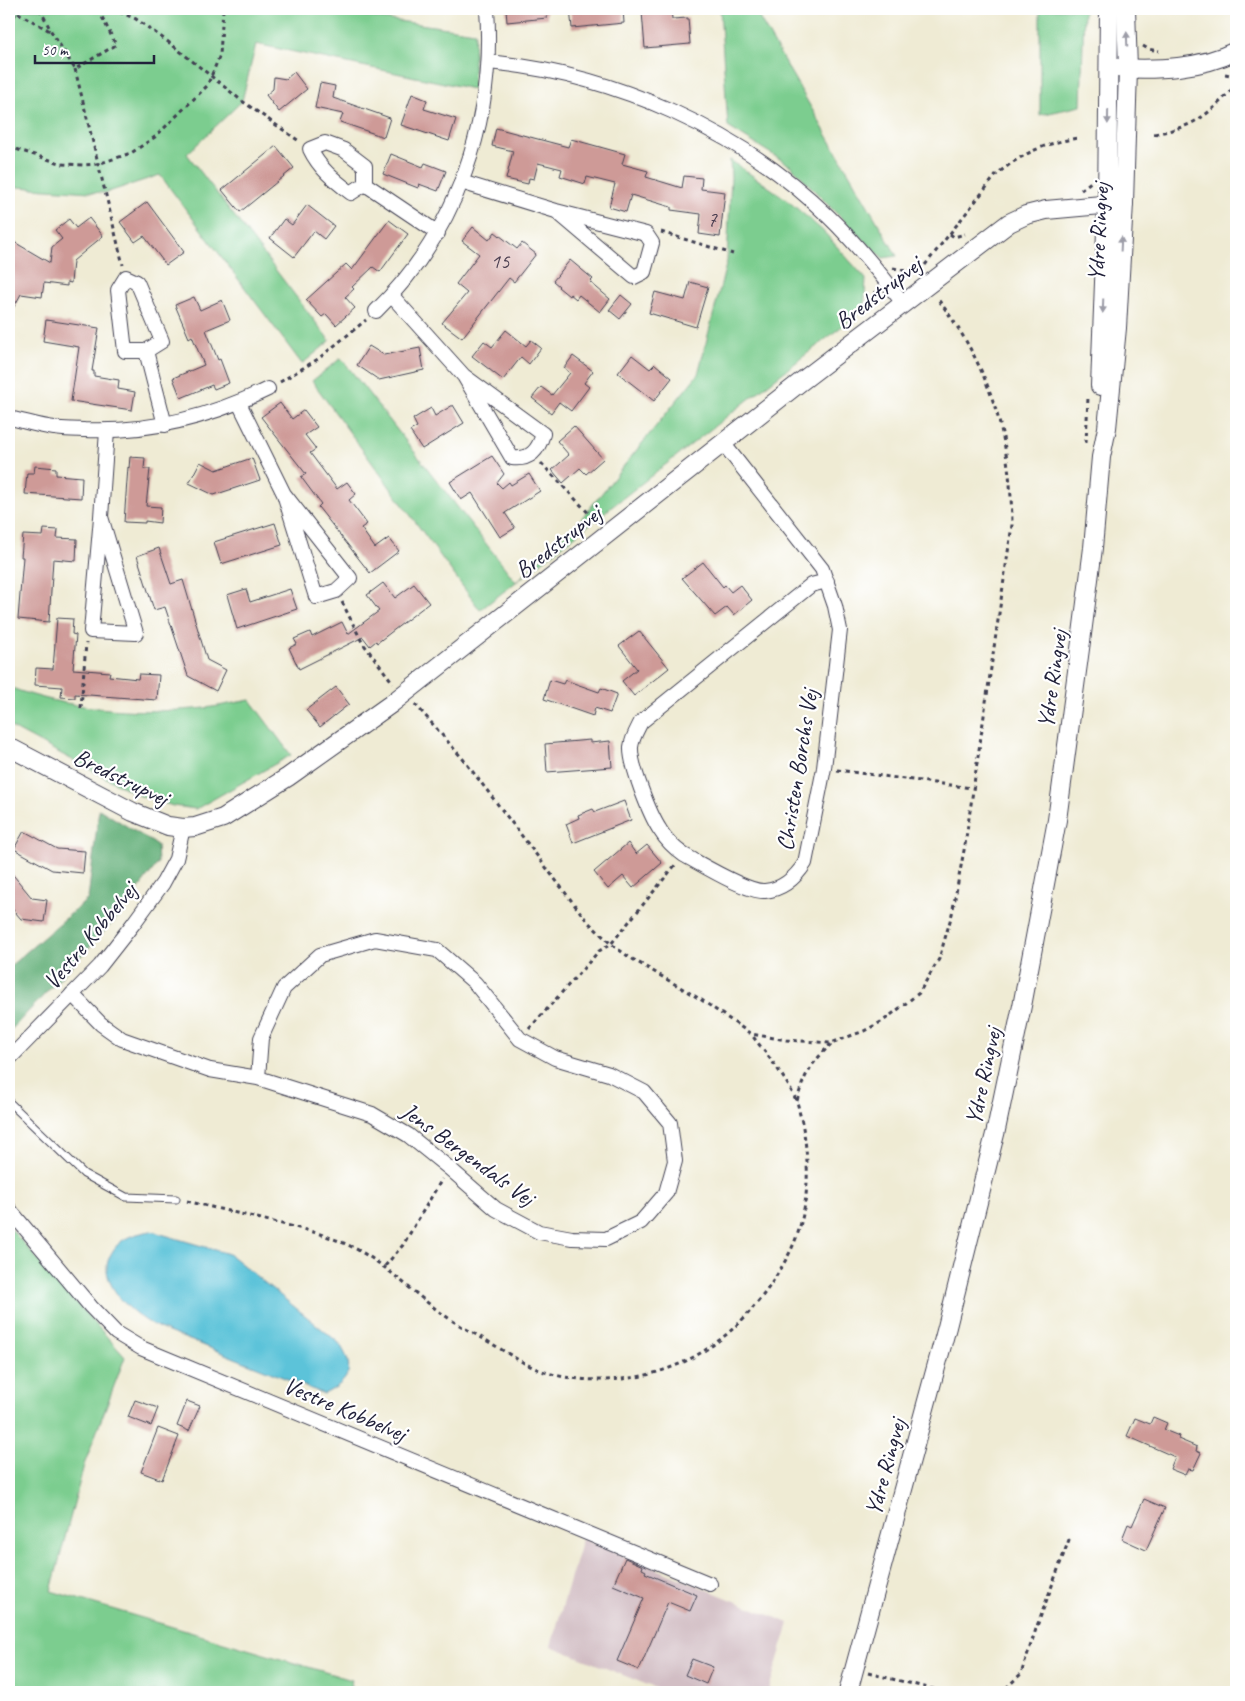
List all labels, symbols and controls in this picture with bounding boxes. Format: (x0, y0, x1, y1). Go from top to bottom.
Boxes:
one-way arrow (1122, 30, 1130, 46)
scale bar (35, 32, 154, 64)
text: 50 m (42, 41, 69, 60)
one-way arrow (1104, 109, 1112, 125)
street label: Ydre Ringvej (1080, 179, 1116, 282)
house number: 7 (707, 206, 718, 232)
one-way arrow (1118, 236, 1126, 252)
house number: 15 (491, 248, 511, 274)
street label: Bredstrupvej (829, 248, 930, 336)
one-way arrow (1099, 298, 1107, 314)
street label: Bredstrupvej (509, 497, 610, 585)
street label: Ydre Ringvej (1030, 625, 1074, 730)
street label: Christen Borchs Vej (769, 684, 825, 853)
street label: Bredstrupvej (69, 741, 176, 814)
street label: Vestre Kobbelvej (37, 874, 145, 995)
street label: Ydre Ringvej (958, 1022, 1009, 1127)
street label: Jens Bergendals Vej (395, 1095, 543, 1214)
street label: Vestre Kobbelvej (279, 1370, 414, 1449)
street label: Ydre Ringvej (858, 1412, 913, 1519)

